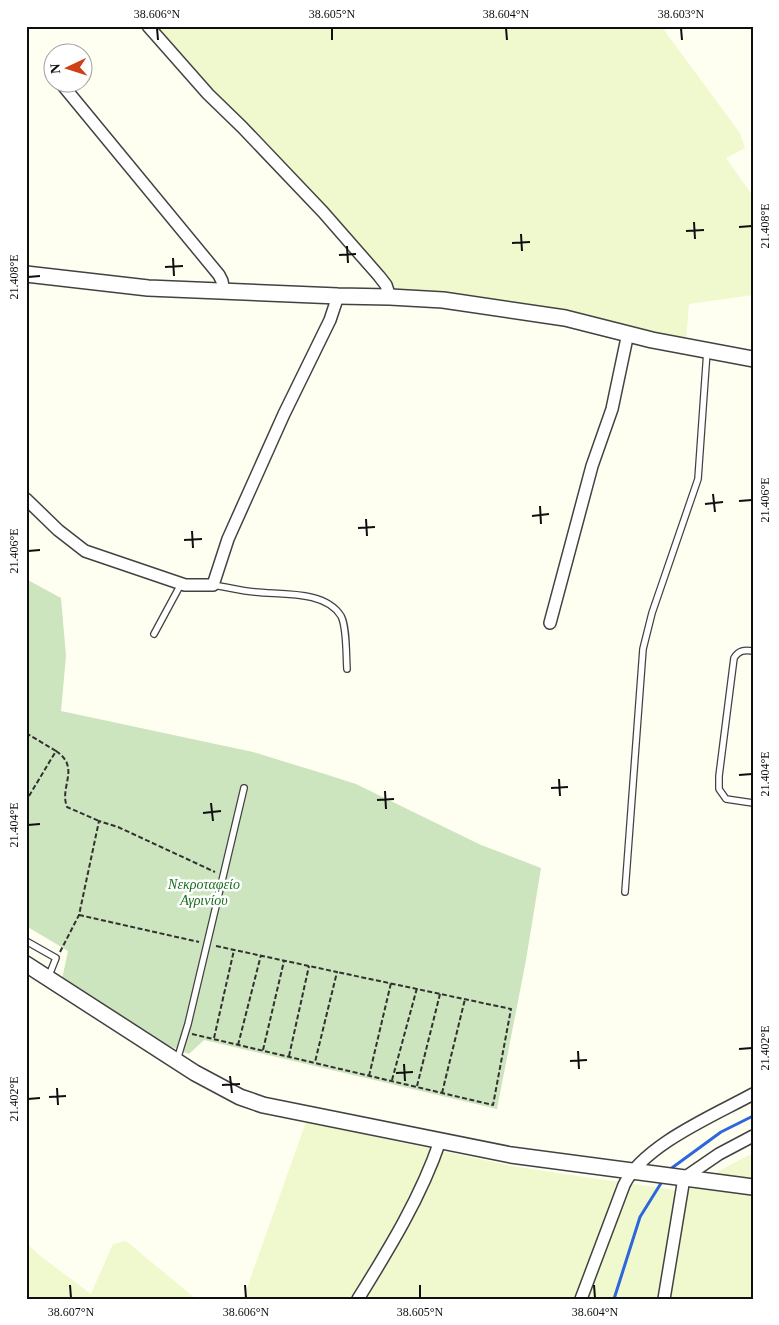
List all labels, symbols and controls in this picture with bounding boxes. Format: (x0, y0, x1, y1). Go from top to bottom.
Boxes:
text: 38.606°N (134, 7, 181, 21)
text: 38.605°N (309, 7, 356, 21)
text: 38.604°N (483, 7, 530, 21)
text: 38.603°N (658, 7, 705, 21)
north arrow (42, 42, 92, 92)
text: N (48, 63, 63, 74)
text: 21.408°E (758, 203, 772, 249)
text: 21.408°E (7, 254, 21, 300)
text: 21.406°E (758, 477, 772, 523)
text: 21.406°E (7, 528, 21, 574)
text: 21.404°E (758, 751, 772, 797)
text: 21.404°E (7, 802, 21, 848)
park label: Νεκροταφείο Αγρινίου (167, 877, 240, 908)
text: 21.402°E (758, 1025, 772, 1071)
text: 21.402°E (7, 1076, 21, 1122)
text: 38.607°N (48, 1305, 95, 1319)
text: 38.606°N (223, 1305, 270, 1319)
text: 38.605°N (397, 1305, 444, 1319)
text: 38.604°N (572, 1305, 619, 1319)

